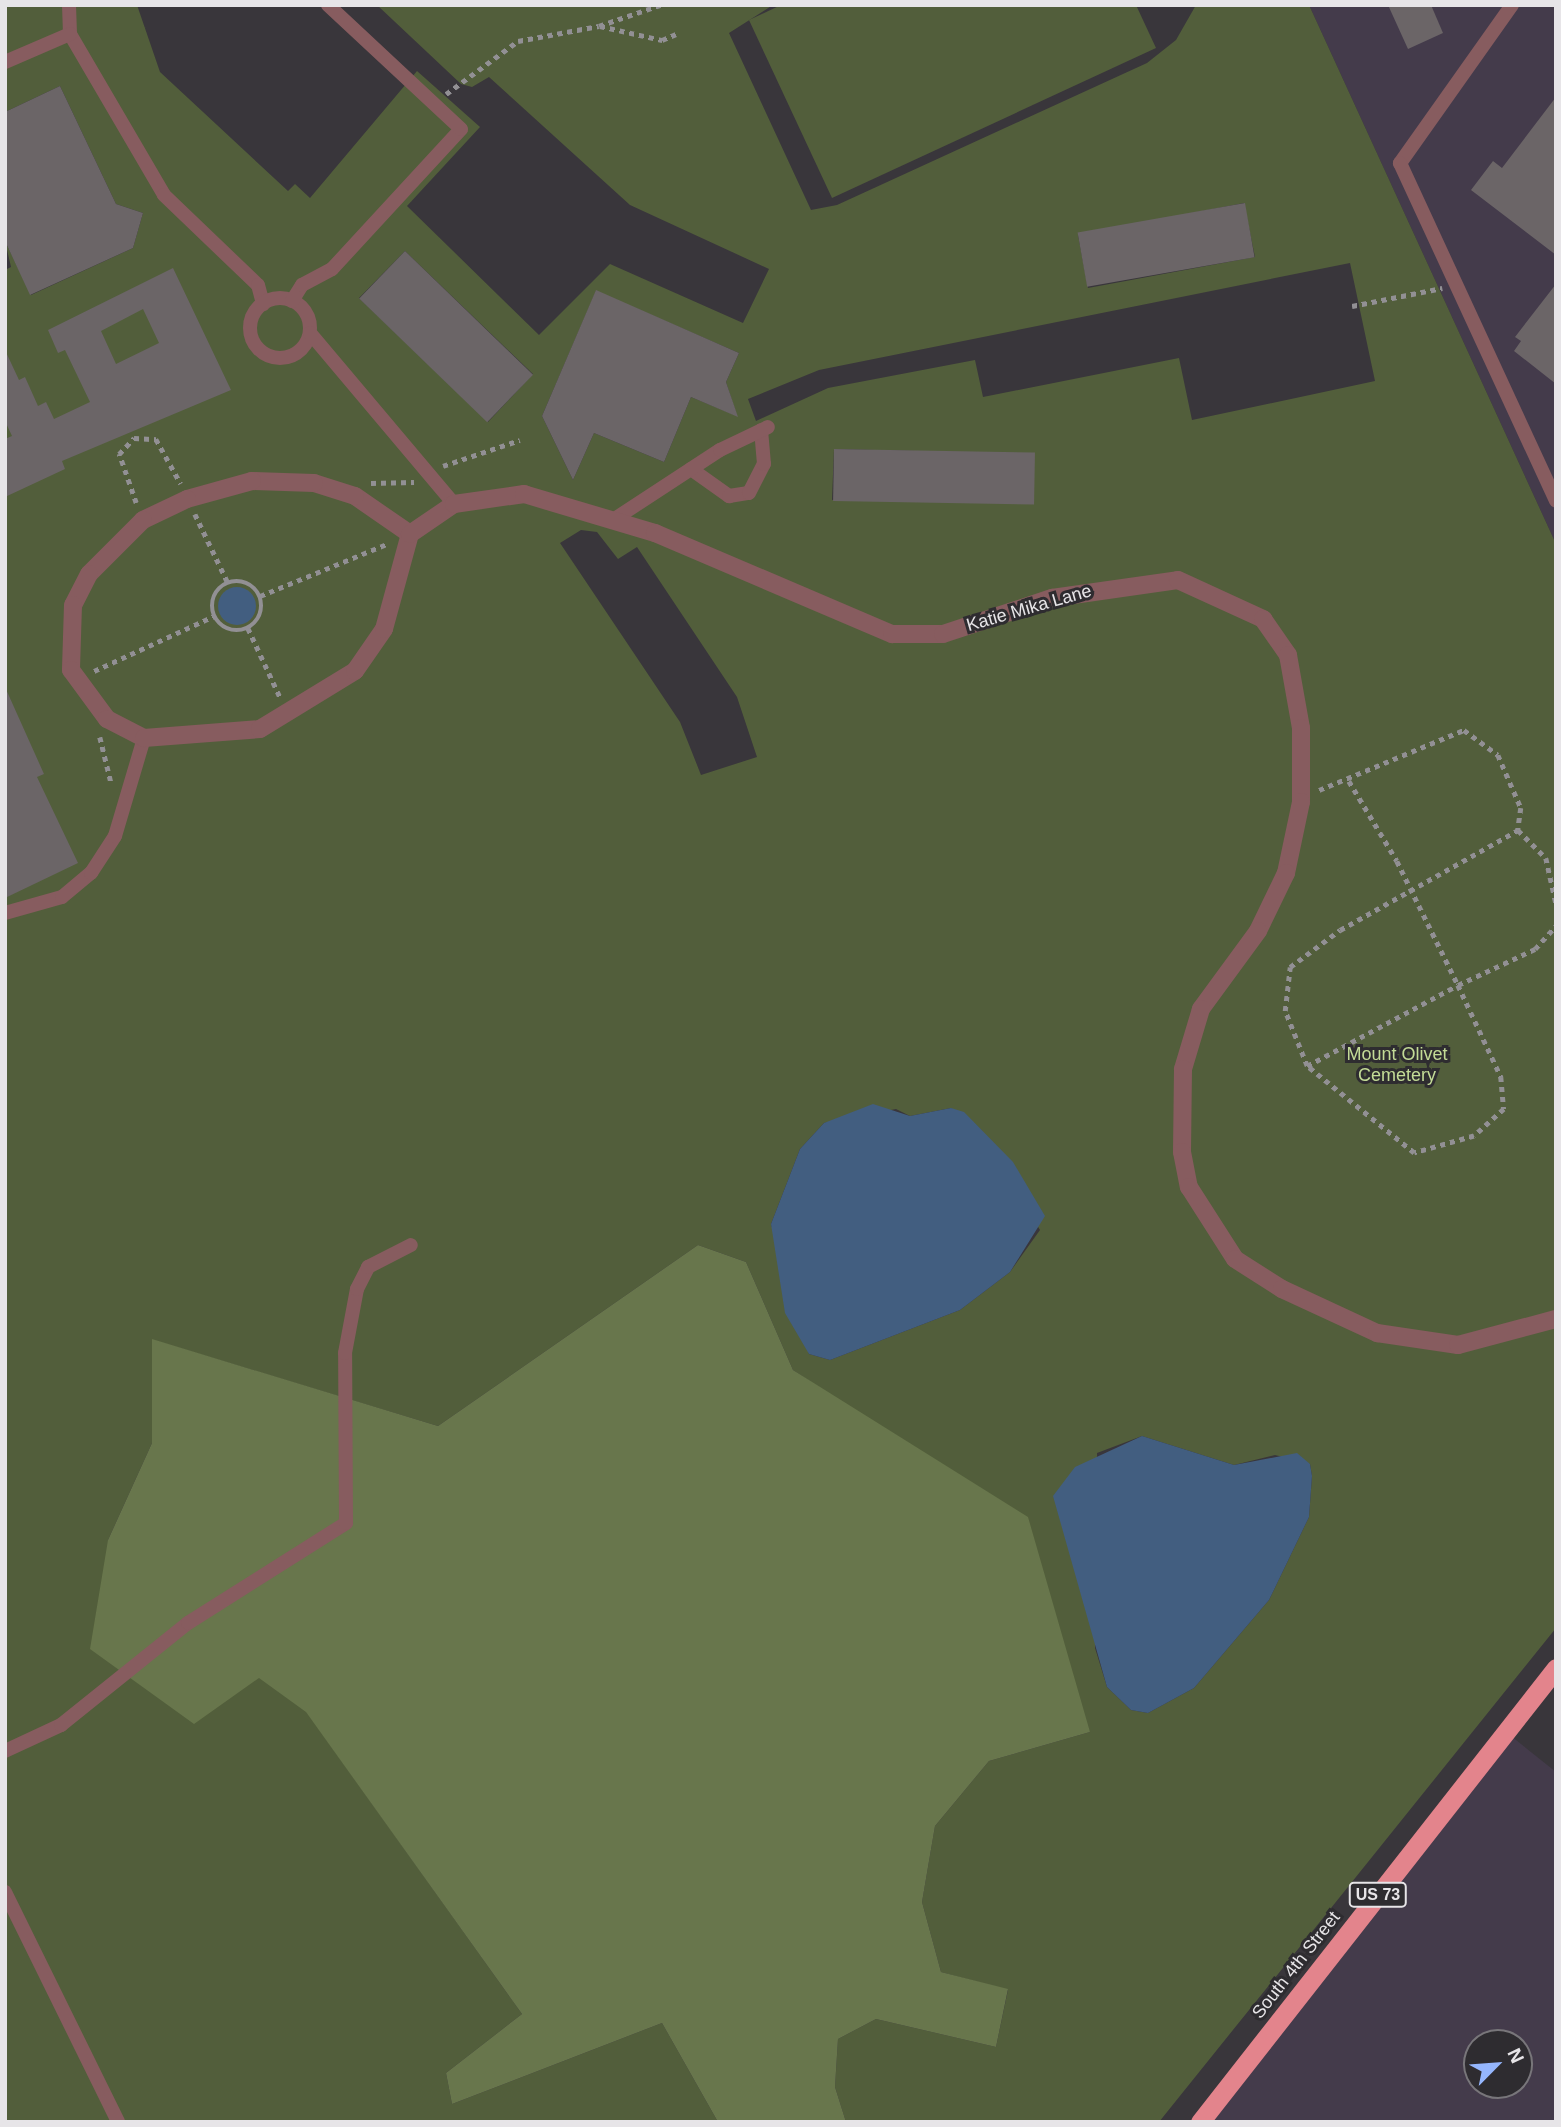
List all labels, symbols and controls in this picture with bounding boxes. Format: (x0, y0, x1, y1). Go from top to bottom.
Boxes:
street label: Katie Mika Lane (964, 580, 1094, 636)
park label: Mount Olivet Cemetery (1346, 1044, 1448, 1086)
road number: US 73 (1348, 1882, 1408, 1908)
street label: South 4th Street (1247, 1907, 1345, 2023)
north arrow (1463, 2029, 1533, 2099)
text: N (1503, 2045, 1528, 2066)

